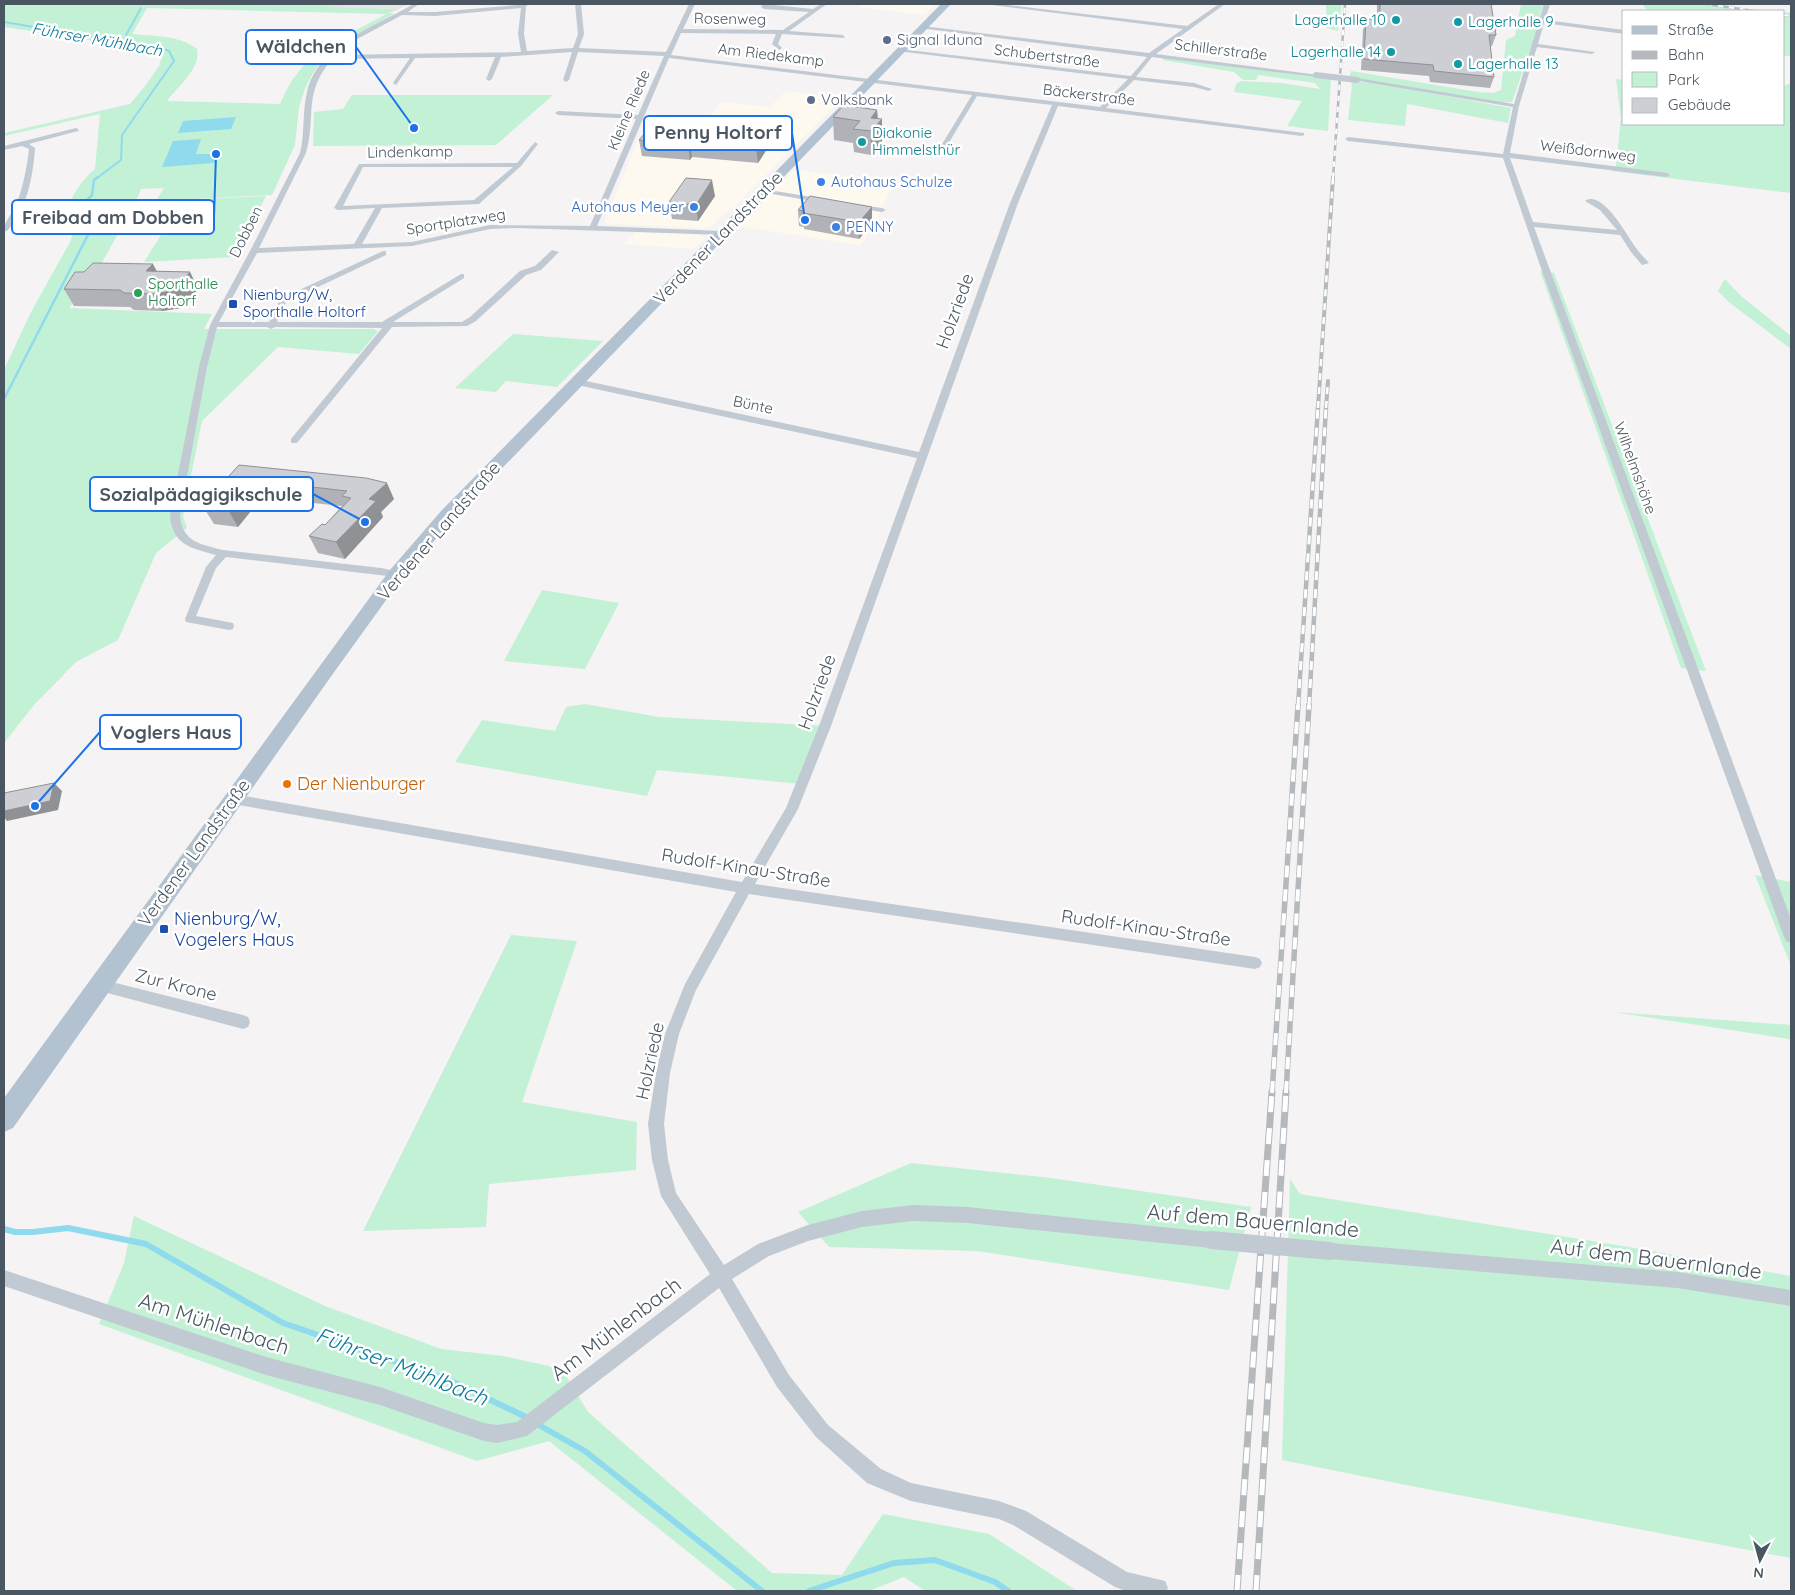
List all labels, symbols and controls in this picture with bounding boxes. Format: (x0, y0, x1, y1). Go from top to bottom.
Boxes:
street label: Rosenweg (694, 8, 766, 29)
place label: Lagerhalle 10 (1294, 10, 1386, 29)
legend (1622, 10, 1785, 125)
place label: Lagerhalle 9 (1468, 12, 1554, 31)
marker: Lagerhalle 10 (1390, 14, 1402, 26)
marker: Lagerhalle 9 (1452, 16, 1464, 28)
water label: Führser Mühlbach (30, 18, 165, 60)
text: Straße (1668, 20, 1714, 39)
callout: Wäldchen (246, 30, 356, 64)
place label: Signal Iduna (897, 30, 983, 49)
text: Wäldchen (256, 34, 346, 58)
marker: Signal Iduna (881, 34, 893, 46)
street label: Schillerstraße (1174, 34, 1269, 65)
street label: Am Riedekamp (717, 39, 825, 70)
street label: Schubertstraße (993, 40, 1101, 71)
place label: Lagerhalle 14 (1290, 42, 1381, 61)
text: Bahn (1668, 45, 1704, 64)
marker: Lagerhalle 14 (1385, 46, 1397, 58)
place label: Lagerhalle 13 (1468, 54, 1559, 73)
marker: Lagerhalle 13 (1452, 58, 1464, 70)
street label: Kleine Riede (603, 67, 654, 153)
text: Park (1668, 70, 1700, 89)
street label: Bäckerstraße (1042, 79, 1136, 110)
place label: Volksbank (821, 90, 893, 109)
marker: Volksbank (805, 94, 817, 106)
text: Gebäude (1668, 95, 1731, 114)
callout: Penny Holtorf (644, 116, 792, 150)
text: Penny Holtorf (654, 120, 783, 144)
place label: Diakonie Himmelsthür (872, 123, 960, 159)
street label: Weißdornweg (1539, 135, 1637, 166)
marker: Diakonie Himmelsthür (856, 136, 868, 148)
street label: Lindenkamp (367, 141, 453, 162)
street label: Verdener Landstraße (648, 166, 787, 309)
place label: Autohaus Schulze (831, 172, 953, 191)
marker: Autohaus Schulze (815, 176, 827, 188)
place label: Autohaus Meyer (571, 197, 684, 216)
callout: Freibad am Dobben (12, 200, 214, 234)
marker: Autohaus Meyer (688, 201, 700, 213)
street label: Dobben (225, 203, 267, 261)
street label: Sportplatzweg (405, 204, 507, 239)
text: Freibad am Dobben (22, 205, 204, 229)
place label: PENNY (846, 217, 894, 236)
marker: PENNY (830, 221, 842, 233)
street label: Holzriede (930, 270, 979, 352)
place label: Sporthalle Holtorf (148, 274, 218, 310)
place label: Nienburg/W, Sporthalle Holtorf (243, 285, 366, 321)
marker: Sporthalle Holtorf (132, 287, 144, 299)
marker: Nienburg/W, Sporthalle Holtorf (227, 298, 239, 310)
street label: Bünte (731, 391, 775, 418)
street label: Wilhelmshöhe (1610, 419, 1661, 517)
street label: Verdener Landstraße (372, 456, 505, 605)
callout: Sozialpädagigikschule (90, 477, 313, 511)
text: Sozialpädagigikschule (100, 482, 302, 506)
street label: Holzriede (792, 651, 841, 733)
callout: Voglers Haus (100, 715, 241, 749)
text: Voglers Haus (110, 720, 232, 744)
place label: Der Nienburger (297, 772, 425, 795)
street label: Verdener Landstraße (132, 774, 255, 931)
marker: Der Nienburger (281, 778, 293, 790)
street label: Rudolf-Kinau-Straße (660, 843, 832, 892)
street label: Rudolf-Kinau-Straße (1060, 904, 1232, 951)
place label: Nienburg/W, Vogelers Haus (174, 907, 294, 951)
marker: Nienburg/W, Vogelers Haus (158, 923, 170, 935)
street label: Zur Krone (133, 963, 219, 1006)
street label: Holzriede (630, 1020, 669, 1102)
street label: Auf dem Bauernlande (1146, 1198, 1360, 1242)
street label: Auf dem Bauernlande (1549, 1232, 1763, 1284)
street label: Am Mühlenbach (545, 1271, 686, 1386)
street label: Am Mühlenbach (136, 1286, 293, 1360)
water label: Führser Mühlbach (312, 1320, 492, 1412)
north arrow (1735, 1535, 1785, 1585)
text: N (1753, 1563, 1765, 1582)

